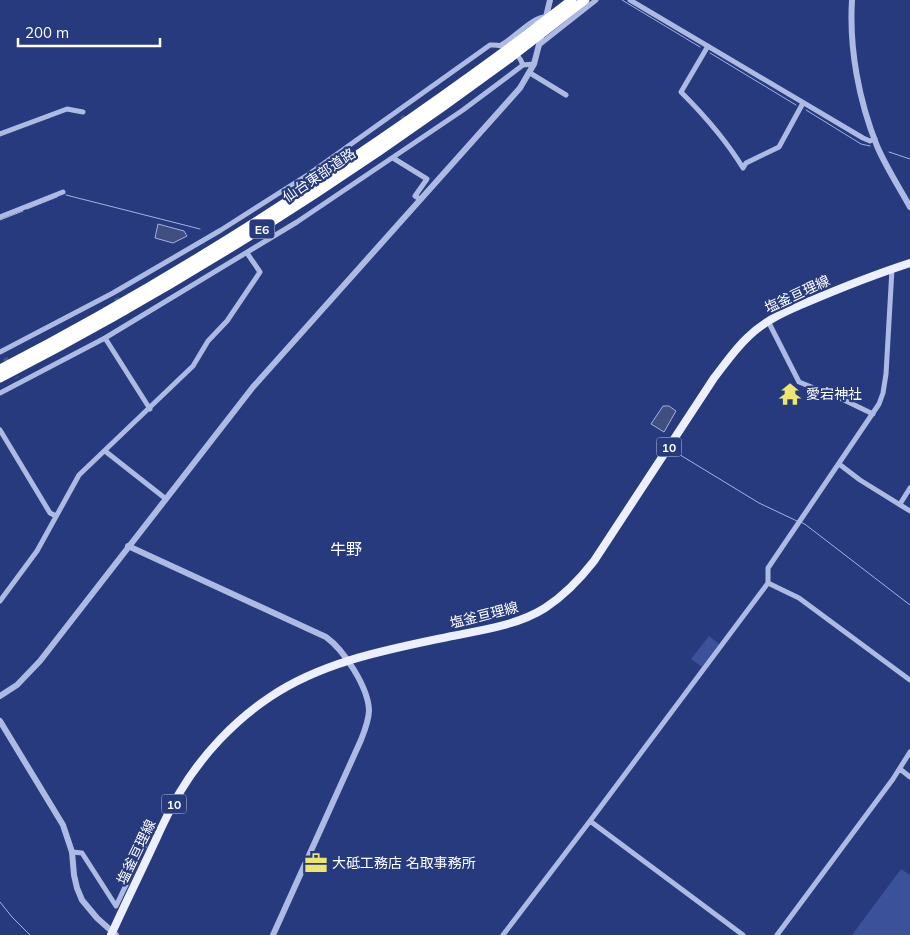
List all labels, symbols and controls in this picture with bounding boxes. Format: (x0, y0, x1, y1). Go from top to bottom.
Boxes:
scale bar (18, 15, 160, 47)
text: 200 m (25, 23, 69, 42)
street label: 仙台東部道路 (279, 144, 359, 206)
road number: E6 (250, 220, 274, 238)
street label: 塩釜亘理線 (761, 271, 833, 317)
temple icon: 愛宕神社 (777, 381, 803, 407)
place label: 愛宕神社 (806, 385, 862, 403)
road number: 10 (656, 438, 682, 457)
district label: 牛野 (330, 539, 362, 559)
street label: 塩釜亘理線 (448, 598, 520, 632)
road number: 10 (162, 794, 186, 814)
street label: 塩釜亘理線 (113, 817, 159, 887)
office icon: 大砥工務店 名取事務所 (303, 850, 329, 876)
place label: 大砥工務店 名取事務所 (332, 854, 476, 872)

